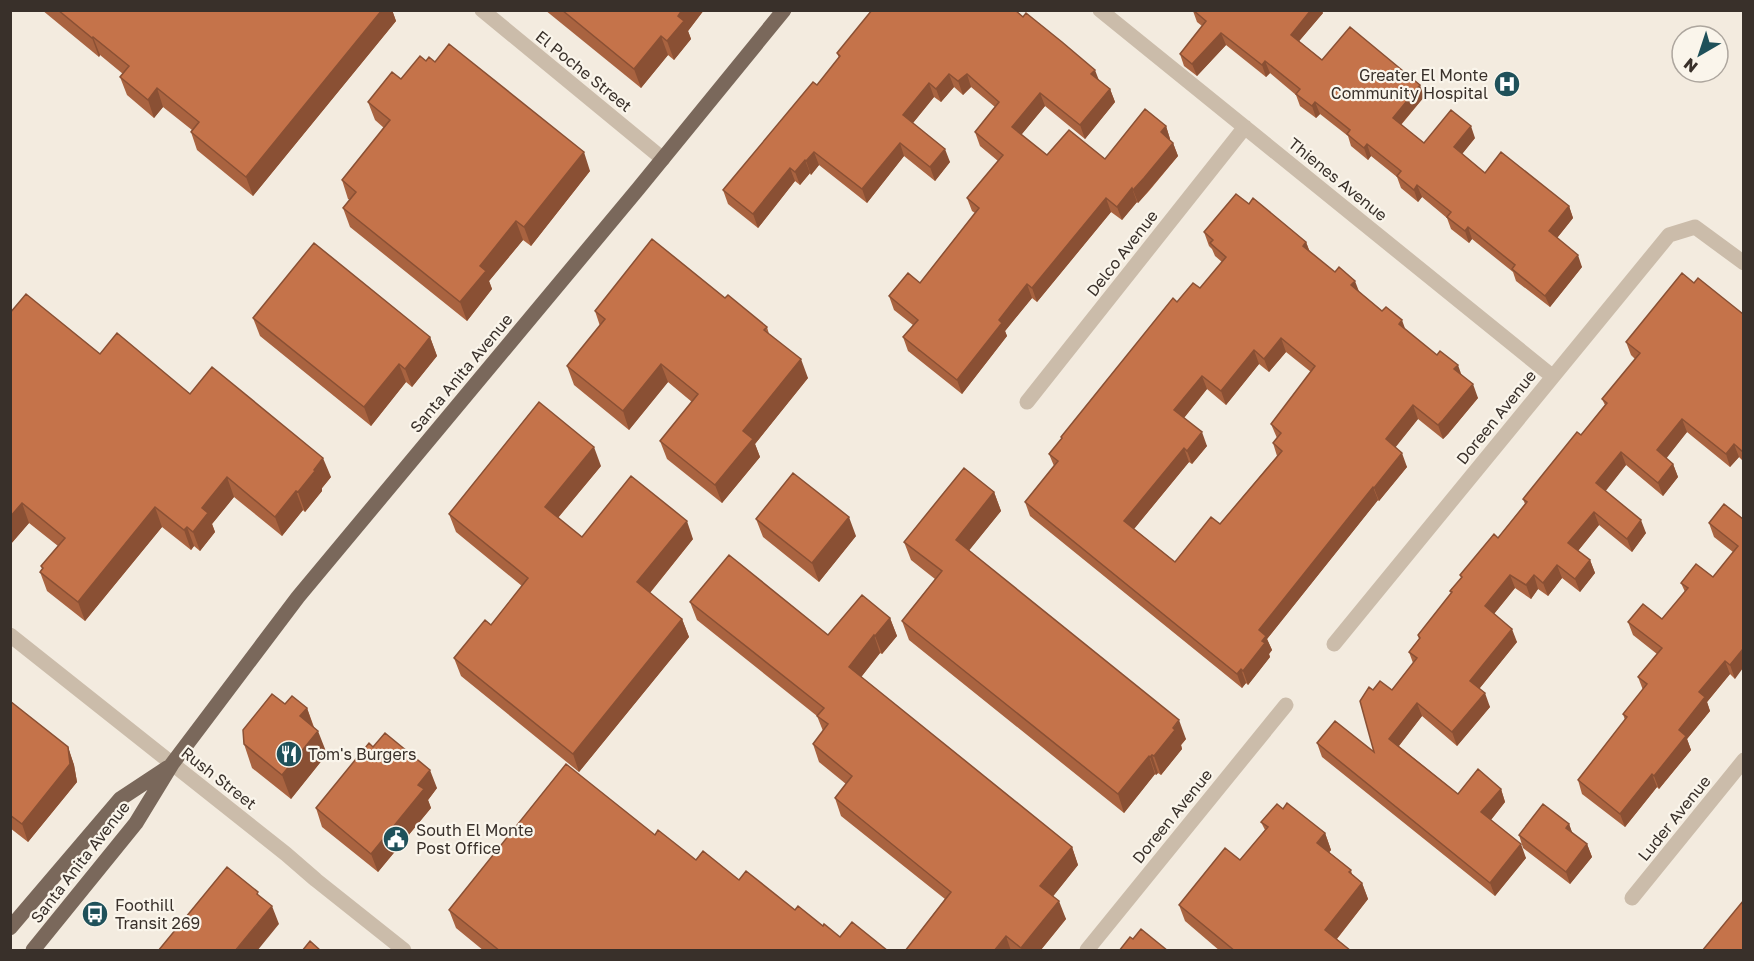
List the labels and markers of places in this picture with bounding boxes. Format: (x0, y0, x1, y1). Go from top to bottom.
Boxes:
place label: Greater El Monte Community Hospital (1331, 65, 1488, 103)
hospital icon: Greater El Monte Community Hospital (1492, 69, 1522, 99)
restaurant icon: Tom's Burgers (274, 739, 304, 769)
place label: Tom's Burgers (308, 744, 416, 764)
place label: South El Monte Post Office (416, 820, 533, 858)
public building icon: South El Monte Post Office (381, 824, 411, 854)
place label: Foothill Transit 269 (115, 895, 200, 933)
bus stop icon: Foothill Transit 269 (80, 899, 110, 929)

